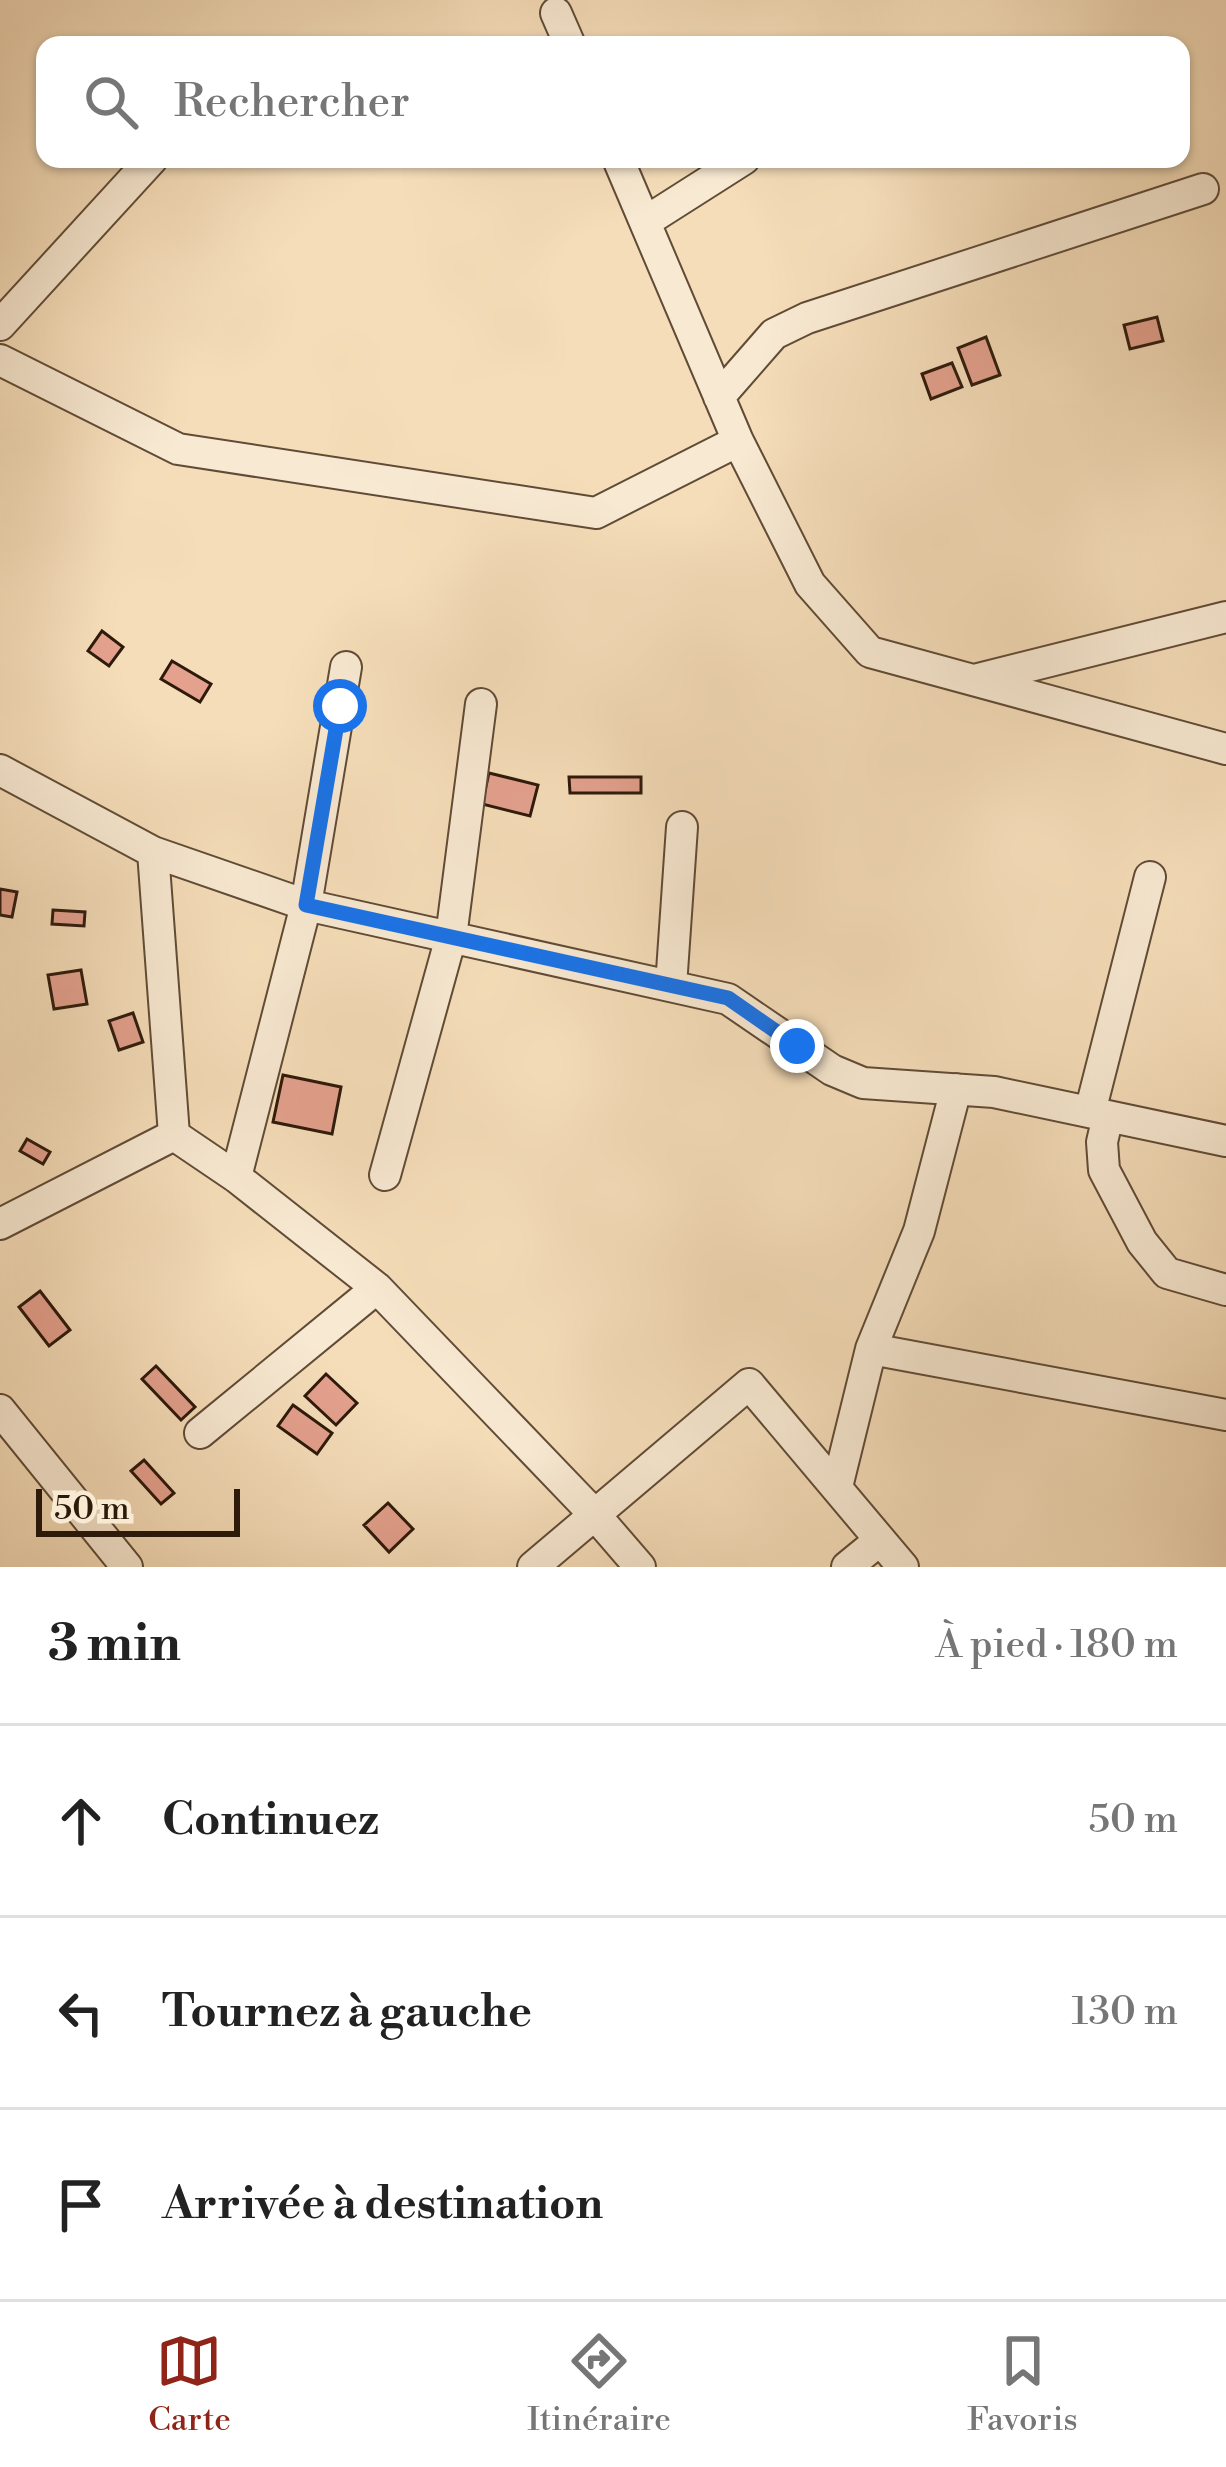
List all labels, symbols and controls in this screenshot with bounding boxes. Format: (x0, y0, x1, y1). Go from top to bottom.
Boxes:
search box (36, 36, 1190, 168)
icon: search (78, 69, 144, 135)
text: Rechercher (174, 74, 410, 131)
route start (313, 679, 367, 733)
route end (770, 1019, 824, 1073)
scale bar (36, 1483, 240, 1536)
text: 50 m (54, 1489, 130, 1530)
text: 3 min (48, 1613, 181, 1677)
text: À pied · 180 m (935, 1621, 1178, 1670)
icon: ahead (48, 1788, 114, 1854)
text: Continuez (162, 1792, 379, 1849)
text: 50 m (1088, 1796, 1178, 1845)
icon: left (48, 1980, 114, 2046)
text: Tournez à gauche (162, 1984, 532, 2041)
text: 130 m (1072, 1988, 1178, 2037)
icon: arrive (48, 2172, 114, 2238)
text: Arrivée à destination (162, 2176, 603, 2233)
tab: Carte (148, 2328, 231, 2441)
tab: Itinéraire (527, 2328, 671, 2441)
tab: Favoris (967, 2328, 1078, 2441)

